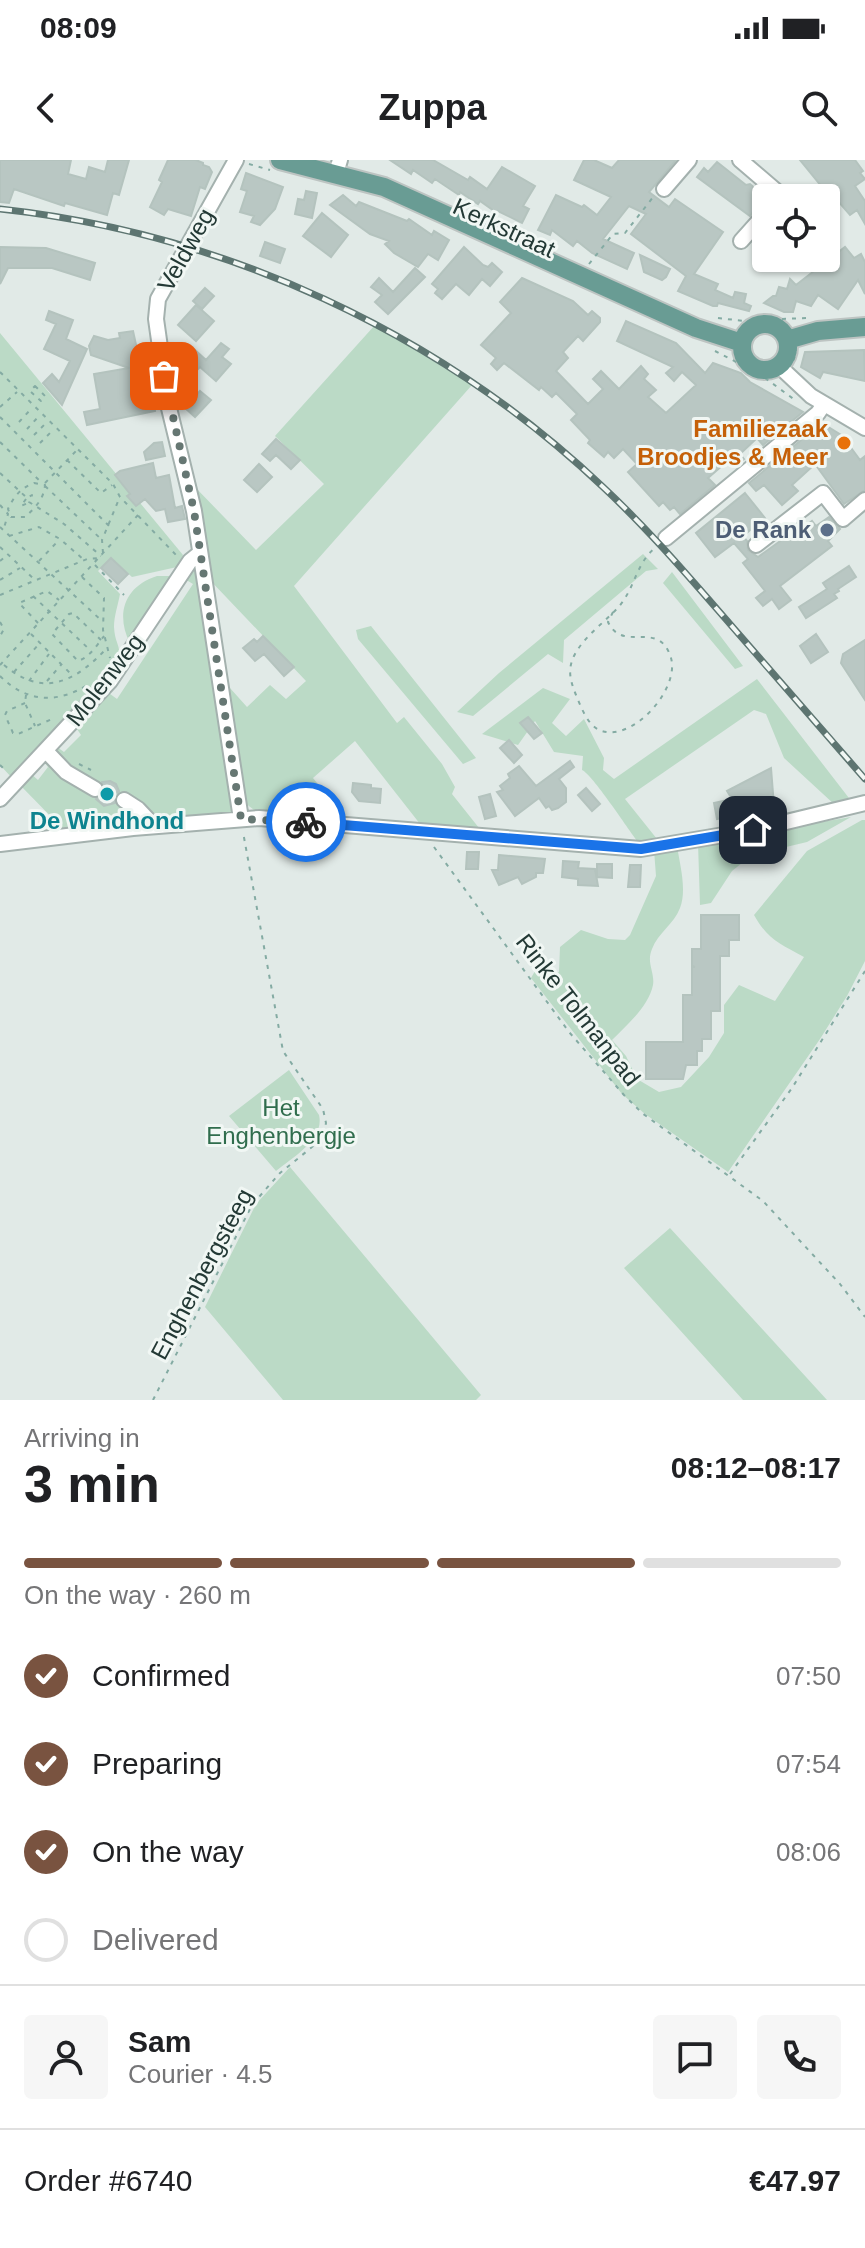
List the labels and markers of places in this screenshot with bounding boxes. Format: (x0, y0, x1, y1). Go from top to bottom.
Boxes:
pin (130, 342, 198, 410)
place label: Familiezaak Broodjes & Meer (637, 415, 829, 470)
marker: Familiezaak Broodjes & Meer (835, 434, 853, 452)
place label: De Rank (715, 516, 812, 543)
marker: De Rank (818, 521, 836, 539)
marker: De Windhond (98, 785, 116, 803)
pin (719, 796, 787, 864)
place label: De Windhond (30, 807, 184, 834)

